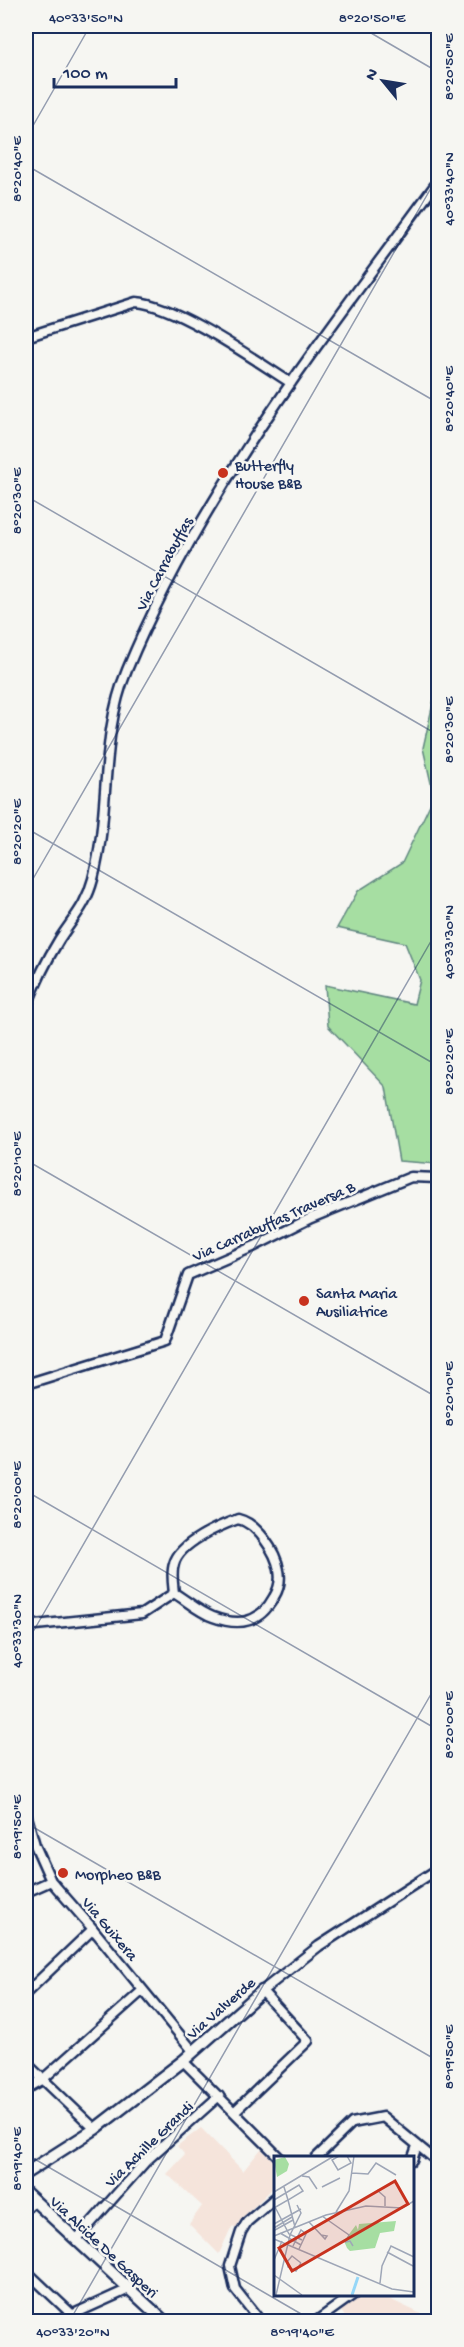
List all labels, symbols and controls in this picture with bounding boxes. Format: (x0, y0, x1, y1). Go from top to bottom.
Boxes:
text: 40°33'50"N (49, 10, 123, 28)
text: 8°20'50"E (339, 10, 406, 28)
text: 8°20'50"E (441, 33, 459, 100)
scale bar (54, 51, 176, 89)
north arrow (353, 51, 413, 111)
text: 100 m (62, 64, 108, 85)
text: N (362, 66, 384, 85)
text: 8°20'40"E (9, 135, 27, 202)
text: 40°33'40"N (441, 152, 459, 226)
text: 8°20'40"E (441, 365, 459, 432)
place label: Butterfly House B&B (234, 458, 302, 495)
marker: Butterfly House B&B (216, 466, 230, 480)
text: 8°20'30"E (9, 467, 27, 534)
street label: Via Carrabuffas (133, 514, 199, 616)
text: 8°20'30"E (441, 696, 459, 763)
text: 8°20'20"E (9, 798, 27, 865)
text: 40°33'30"N (441, 905, 459, 979)
text: 8°20'20"E (441, 1028, 459, 1095)
text: 8°20'10"E (9, 1131, 27, 1196)
street label: Via Carrabuffas Traversa B (189, 1178, 359, 1268)
place label: Santa Maria Ausiliatrice (316, 1286, 398, 1323)
marker: Santa Maria Ausiliatrice (297, 1294, 311, 1308)
text: 8°20'10"E (441, 1361, 459, 1426)
text: 8°20'00"E (9, 1461, 27, 1529)
text: 40°33'30"N (9, 1594, 27, 1668)
text: 8°20'00"E (441, 1691, 459, 1759)
text: 8°19'50"E (9, 1794, 27, 1859)
marker: Morpheo B&B (56, 1866, 70, 1880)
place label: Morpheo B&B (75, 1867, 161, 1886)
street label: Via Guixera (76, 1894, 141, 1967)
street label: Via Valverde (183, 1974, 261, 2045)
text: 8°19'50"E (441, 2024, 459, 2089)
street label: Via Achille Grandi (101, 2098, 199, 2193)
text: 8°19'40"E (9, 2127, 27, 2191)
inset map (274, 2156, 413, 2296)
street label: Via Alcide De Gasperi (44, 2193, 161, 2304)
text: 40°33'20"N (36, 2324, 110, 2342)
text: 8°19'40"E (270, 2324, 334, 2342)

